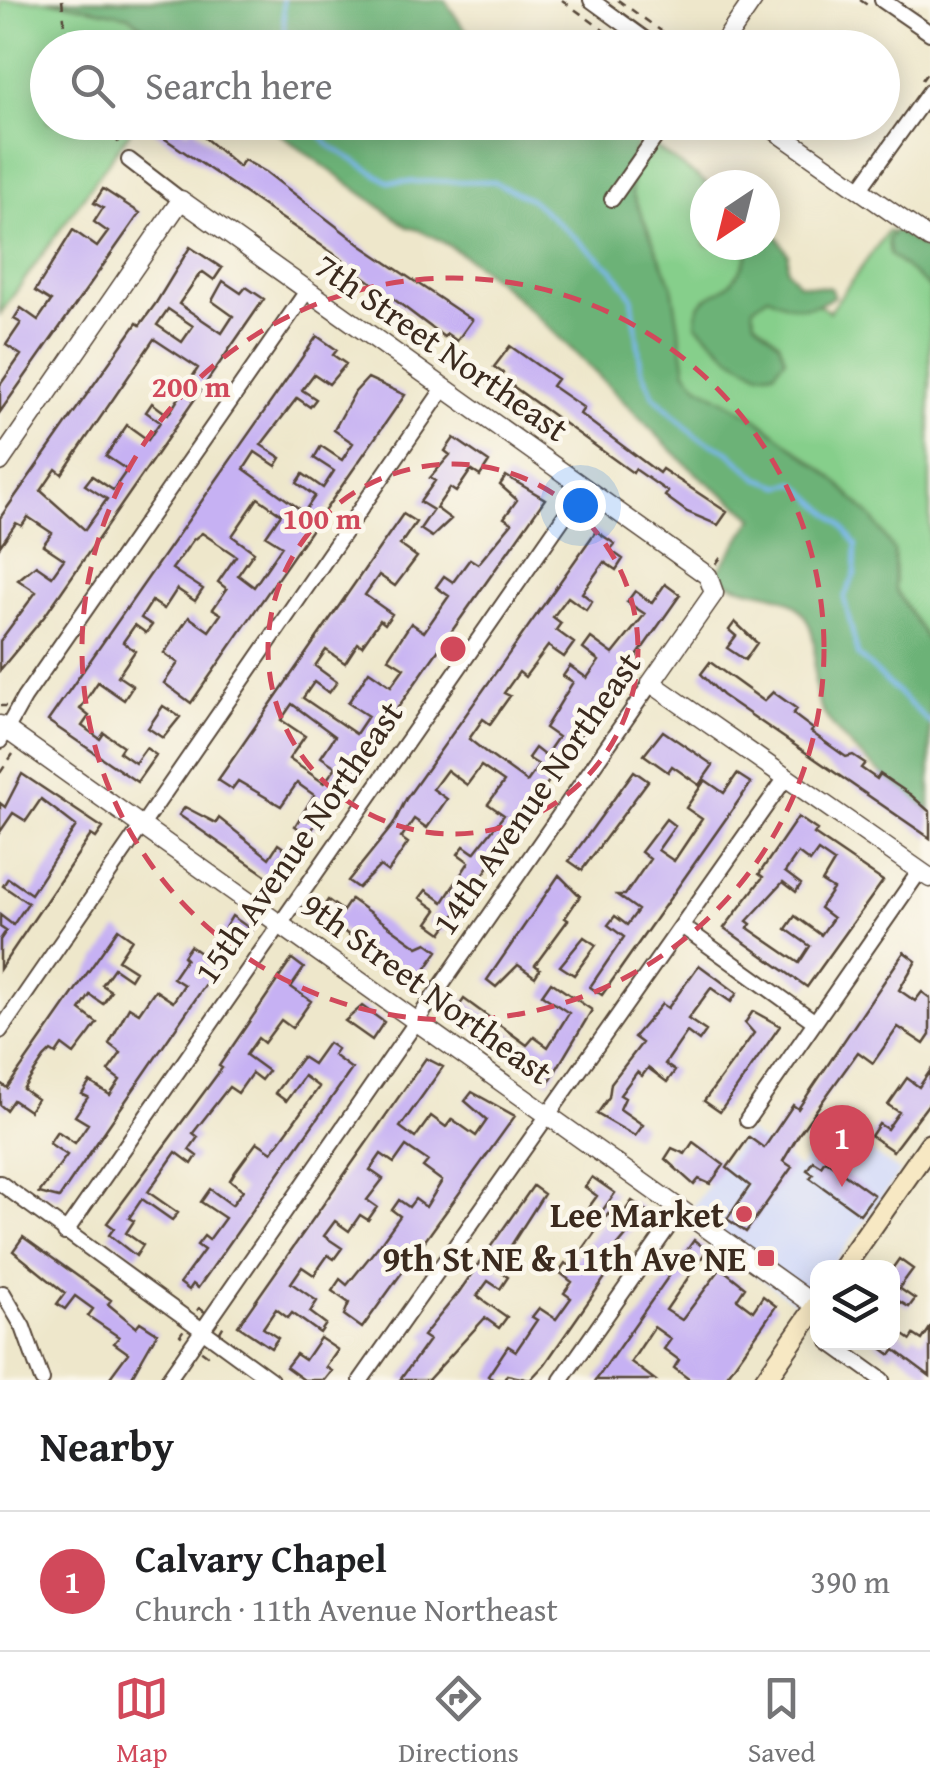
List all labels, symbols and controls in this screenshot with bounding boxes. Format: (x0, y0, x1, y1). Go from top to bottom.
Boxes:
search box (30, 30, 900, 140)
text: Search here (145, 57, 333, 113)
icon: search (65, 58, 120, 113)
north arrow (690, 170, 780, 260)
street label: 7th Street Northeast (305, 240, 579, 454)
text: 200 m (152, 364, 231, 408)
your location (555, 480, 606, 531)
text: 100 m (283, 496, 362, 540)
centre of rings (435, 631, 471, 667)
street label: 14th Avenue Northeast (419, 641, 653, 945)
street label: 15th Avenue Northeast (181, 690, 415, 994)
street label: 9th Street Northeast (291, 879, 563, 1097)
pin: 1 (810, 1104, 874, 1187)
place label: Lee Market (550, 1189, 724, 1240)
marker: Lee Market (733, 1203, 755, 1225)
place label: 9th St NE & 11th Ave NE (382, 1233, 746, 1284)
marker: 9th St NE & 11th Ave NE (755, 1247, 777, 1269)
map controls (810, 1260, 900, 1350)
button: layers (810, 1260, 900, 1350)
text: Nearby (40, 1415, 174, 1476)
text: Calvary Chapel (135, 1530, 387, 1586)
text: 1 (64, 1558, 81, 1605)
text: 390 m (811, 1558, 890, 1605)
text: Church · 11th Avenue Northeast (135, 1586, 558, 1633)
tab: Map (114, 1671, 169, 1772)
tab: Directions (398, 1671, 519, 1772)
tab: Saved (748, 1671, 816, 1772)

